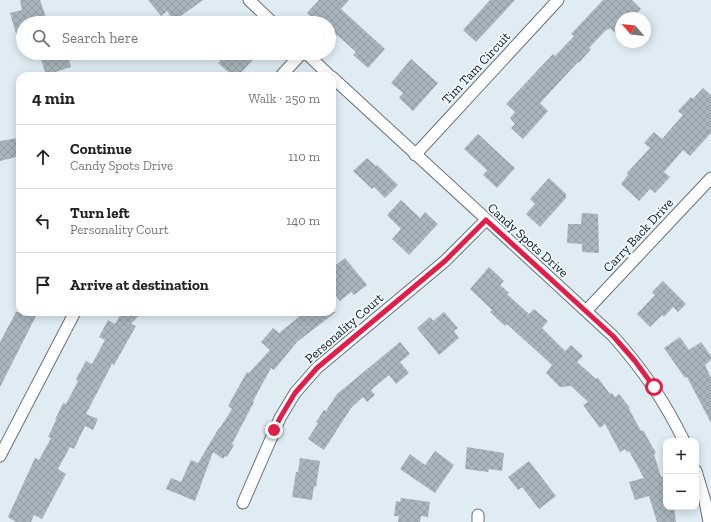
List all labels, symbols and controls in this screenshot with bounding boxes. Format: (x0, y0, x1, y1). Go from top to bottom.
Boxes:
north arrow (615, 12, 651, 48)
search box (16, 16, 336, 60)
icon: search (30, 27, 52, 49)
text: Search here (62, 29, 138, 47)
street label: Tim Tam Circuit (439, 29, 513, 107)
text: 4 min (32, 88, 75, 108)
text: Walk · 250 m (248, 91, 320, 106)
text: Continue (70, 140, 132, 158)
icon: ahead (32, 146, 54, 168)
text: 110 m (288, 149, 320, 164)
text: Candy Spots Drive (70, 158, 173, 173)
street label: Carry Back Drive (600, 195, 676, 275)
street label: Candy Spots Drive (485, 200, 571, 280)
text: Turn left (70, 204, 130, 222)
icon: left (32, 210, 54, 232)
text: 140 m (286, 213, 320, 228)
text: Personality Court (70, 222, 169, 237)
icon: arrive (32, 274, 54, 296)
text: Arrive at destination (70, 276, 209, 294)
street label: Personality Court (302, 290, 386, 366)
route start (645, 378, 663, 396)
route end (265, 421, 283, 439)
map controls (663, 438, 699, 510)
button: + (663, 438, 699, 474)
button: − (663, 474, 699, 510)

